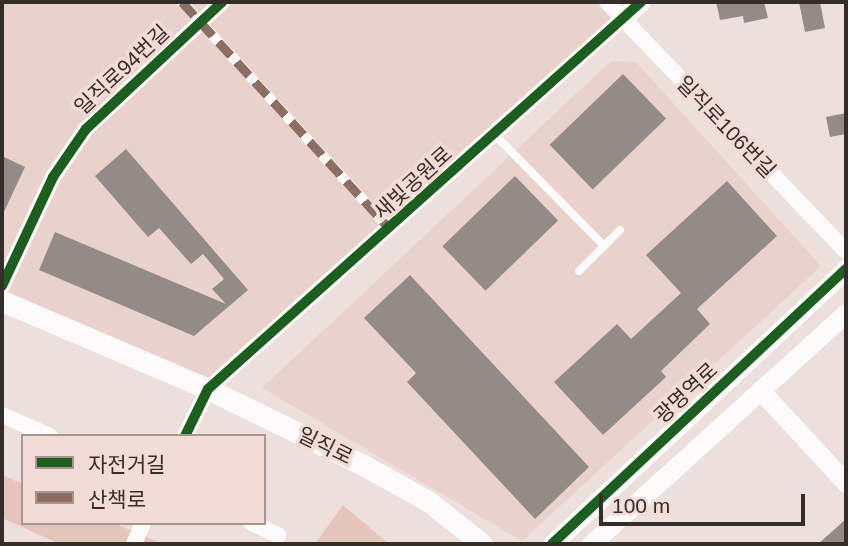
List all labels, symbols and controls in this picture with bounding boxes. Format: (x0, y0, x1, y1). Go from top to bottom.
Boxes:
street label: 일직로94번길 (70, 20, 174, 120)
street label: 일직로106번길 (671, 71, 781, 183)
street label: 새빛공원로 (369, 141, 457, 225)
street label: 광명역로 (649, 357, 723, 429)
street label: 일직로 (293, 422, 357, 470)
legend (21, 434, 266, 525)
text: 자전거길 (88, 453, 165, 476)
scale bar (603, 480, 810, 524)
text: 산책로 (88, 488, 146, 511)
text: 100 m (612, 494, 670, 517)

